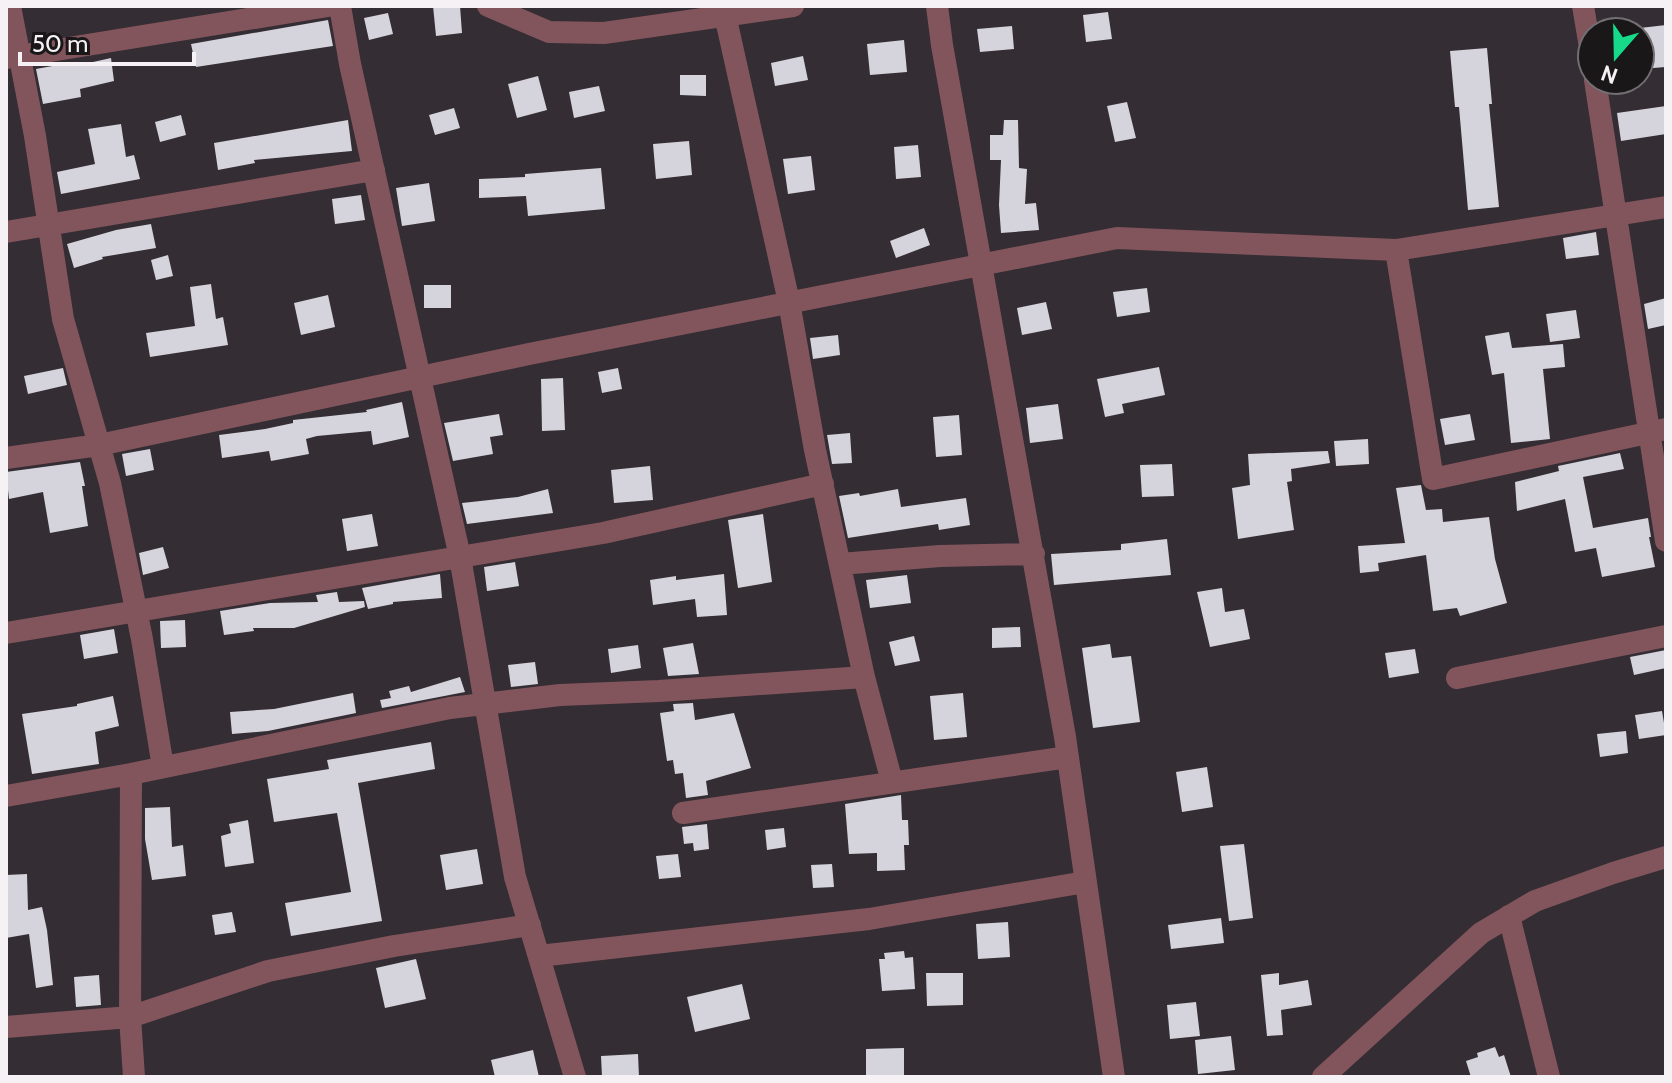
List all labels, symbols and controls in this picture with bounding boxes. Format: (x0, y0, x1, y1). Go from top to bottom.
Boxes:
scale bar (20, 16, 194, 66)
north arrow (1576, 16, 1656, 96)
text: 50 m (32, 29, 88, 58)
text: N (1597, 59, 1621, 90)

